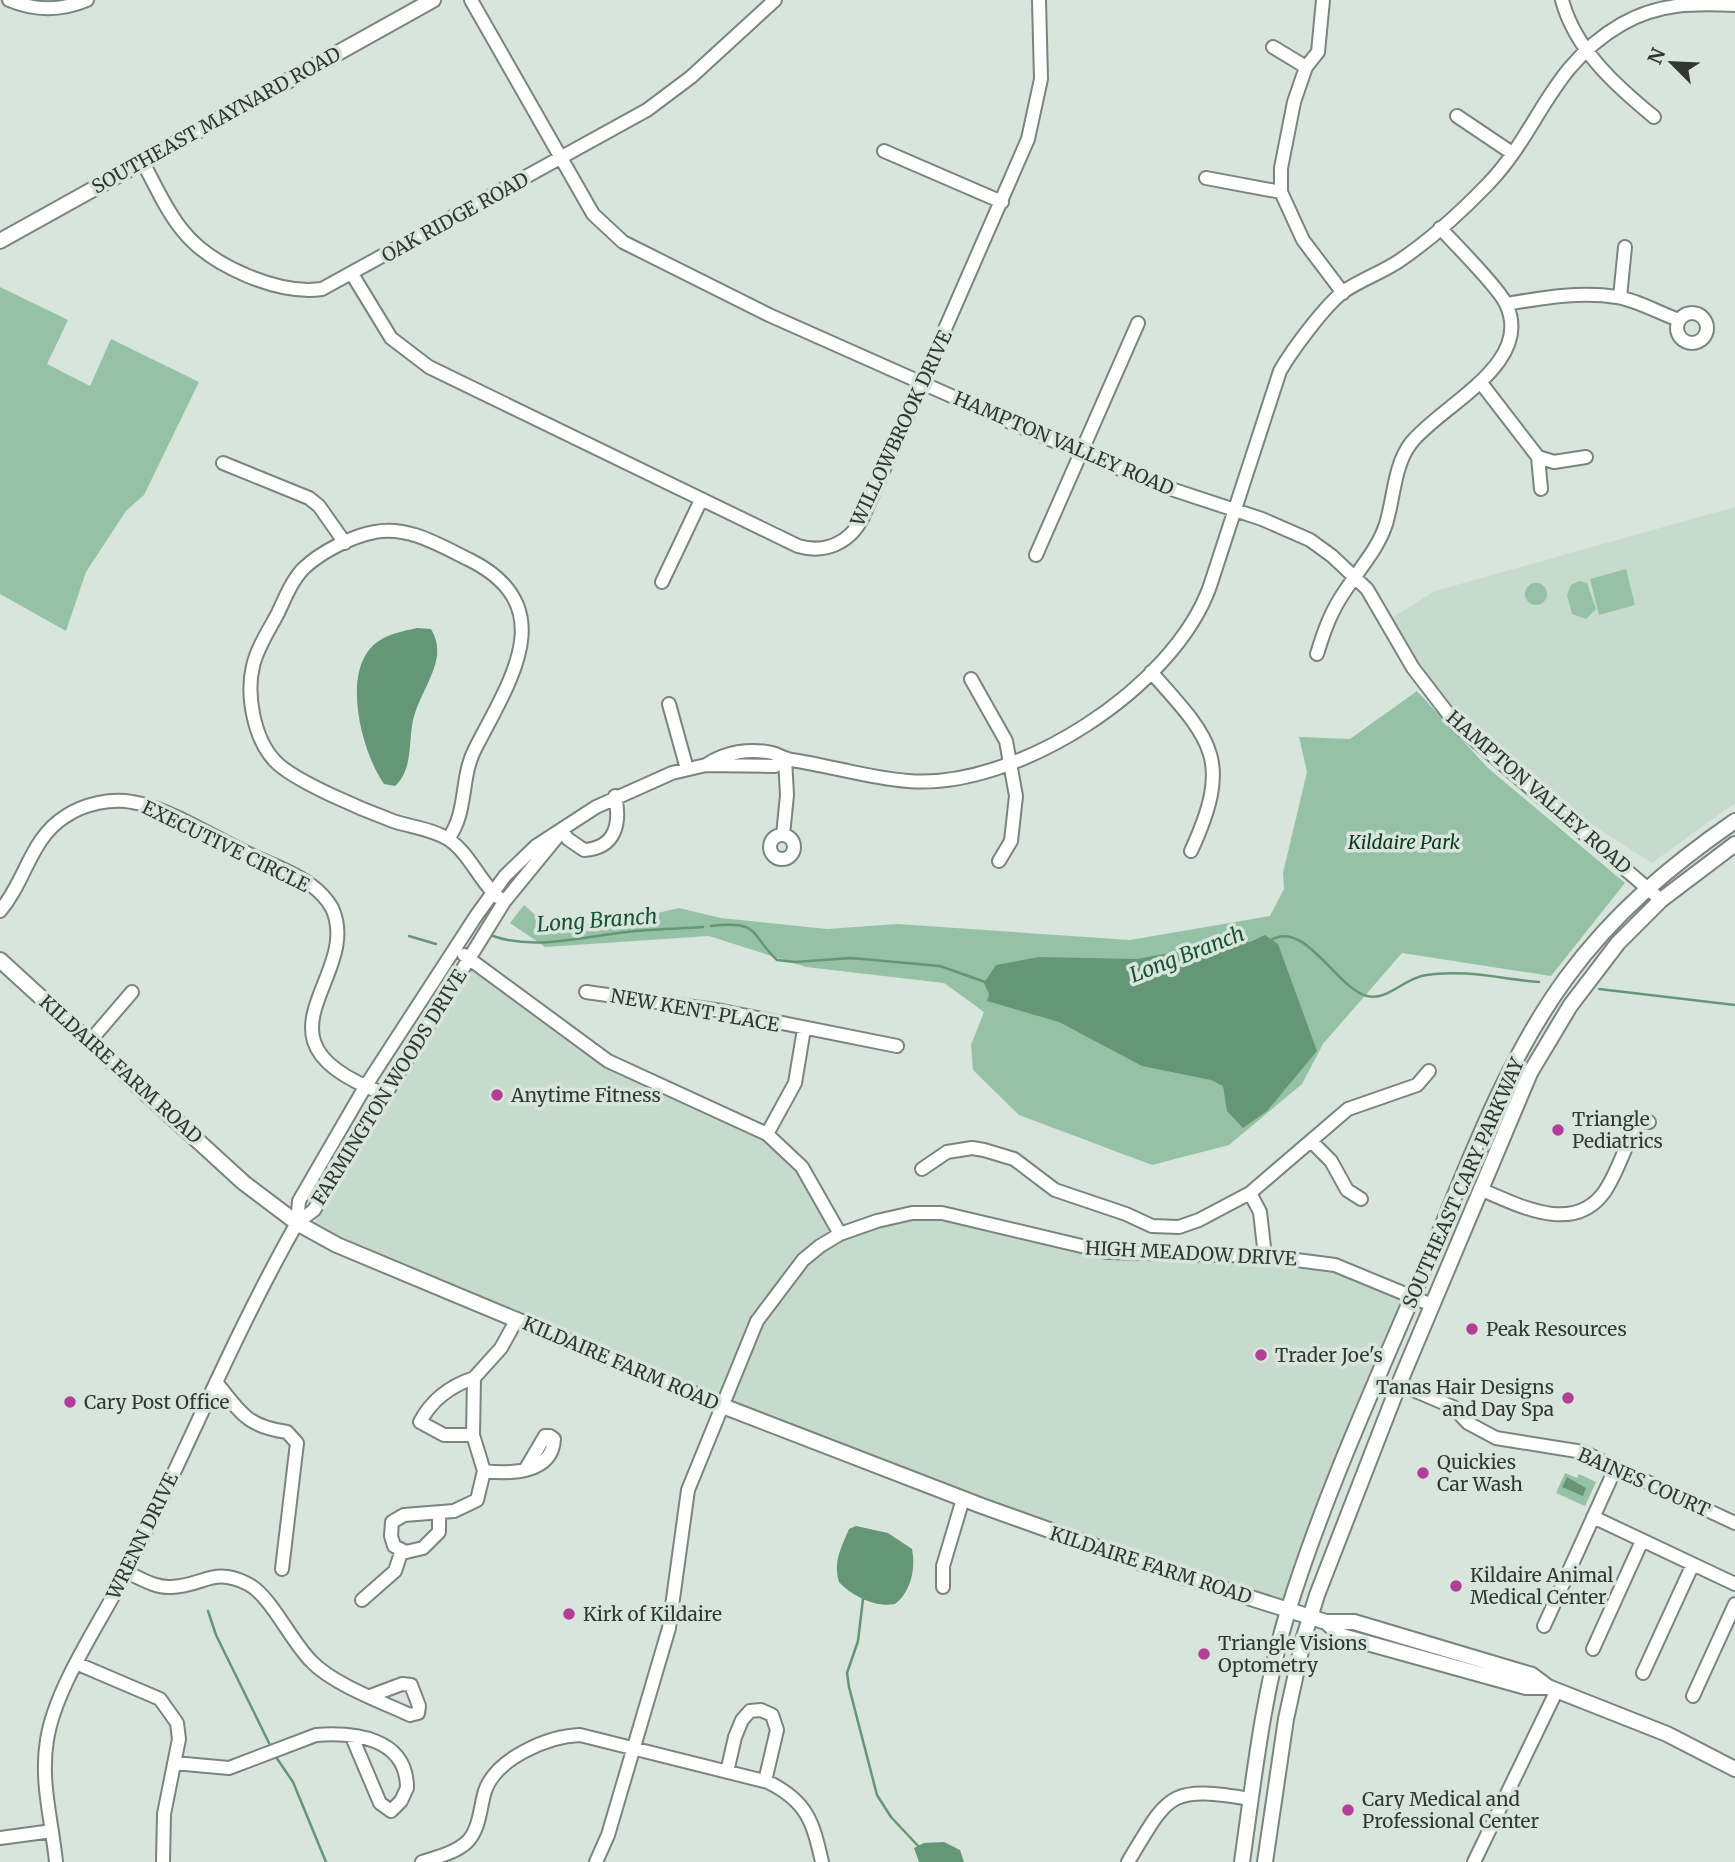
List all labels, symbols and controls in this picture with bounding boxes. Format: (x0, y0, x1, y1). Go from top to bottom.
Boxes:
north arrow (1637, 28, 1707, 98)
street label: SOUTHEAST MAYNARD ROAD (87, 41, 345, 199)
text: N (1642, 44, 1670, 68)
street label: OAK RIDGE ROAD (377, 167, 533, 267)
street label: WILLOWBROOK DRIVE (845, 326, 957, 531)
street label: HAMPTON VALLEY ROAD (950, 386, 1178, 500)
street label: HAMPTON VALLEY ROAD (1442, 705, 1636, 879)
street label: EXECUTIVE CIRCLE (138, 795, 314, 897)
park label: Kildaire Park (1347, 830, 1461, 854)
water label: Long Branch (536, 902, 658, 938)
water label: Long Branch (1126, 920, 1248, 988)
street label: FARMINGTON WOODS DRIVE (306, 965, 472, 1209)
street label: NEW KENT PLACE (609, 983, 781, 1037)
street label: KILDAIRE FARM ROAD (35, 990, 207, 1148)
street label: SOUTHEAST CARY PARKWAY (1397, 1054, 1529, 1312)
place label: Anytime Fitness (510, 1083, 661, 1107)
marker: Anytime Fitness (489, 1087, 505, 1103)
place label: Triangle Pediatrics (1572, 1107, 1663, 1153)
marker: Triangle Pediatrics (1550, 1122, 1566, 1138)
street label: HIGH MEADOW DRIVE (1085, 1235, 1297, 1271)
street label: KILDAIRE FARM ROAD (519, 1311, 723, 1415)
place label: Peak Resources (1486, 1317, 1627, 1341)
marker: Peak Resources (1464, 1321, 1480, 1337)
place label: Trader Joe's (1275, 1343, 1383, 1367)
marker: Trader Joe's (1253, 1347, 1269, 1363)
place label: Tanas Hair Designs and Day Spa (1376, 1375, 1554, 1421)
place label: Cary Post Office (84, 1390, 229, 1414)
marker: Tanas Hair Designs and Day Spa (1560, 1390, 1576, 1406)
marker: Cary Post Office (62, 1394, 78, 1410)
street label: BAINES COURT (1574, 1442, 1714, 1522)
place label: Quickies Car Wash (1437, 1450, 1523, 1496)
marker: Quickies Car Wash (1415, 1465, 1431, 1481)
street label: WRENN DRIVE (101, 1469, 183, 1604)
street label: KILDAIRE FARM ROAD (1047, 1521, 1255, 1609)
place label: Kildaire Animal Medical Center (1470, 1563, 1614, 1609)
marker: Kildaire Animal Medical Center (1448, 1578, 1464, 1594)
place label: Kirk of Kildaire (583, 1602, 722, 1626)
marker: Kirk of Kildaire (561, 1606, 577, 1622)
place label: Triangle Visions Optometry (1218, 1631, 1367, 1677)
marker: Triangle Visions Optometry (1196, 1646, 1212, 1662)
place label: Cary Medical and Professional Center (1362, 1787, 1539, 1833)
marker: Cary Medical and Professional Center (1340, 1802, 1356, 1818)

